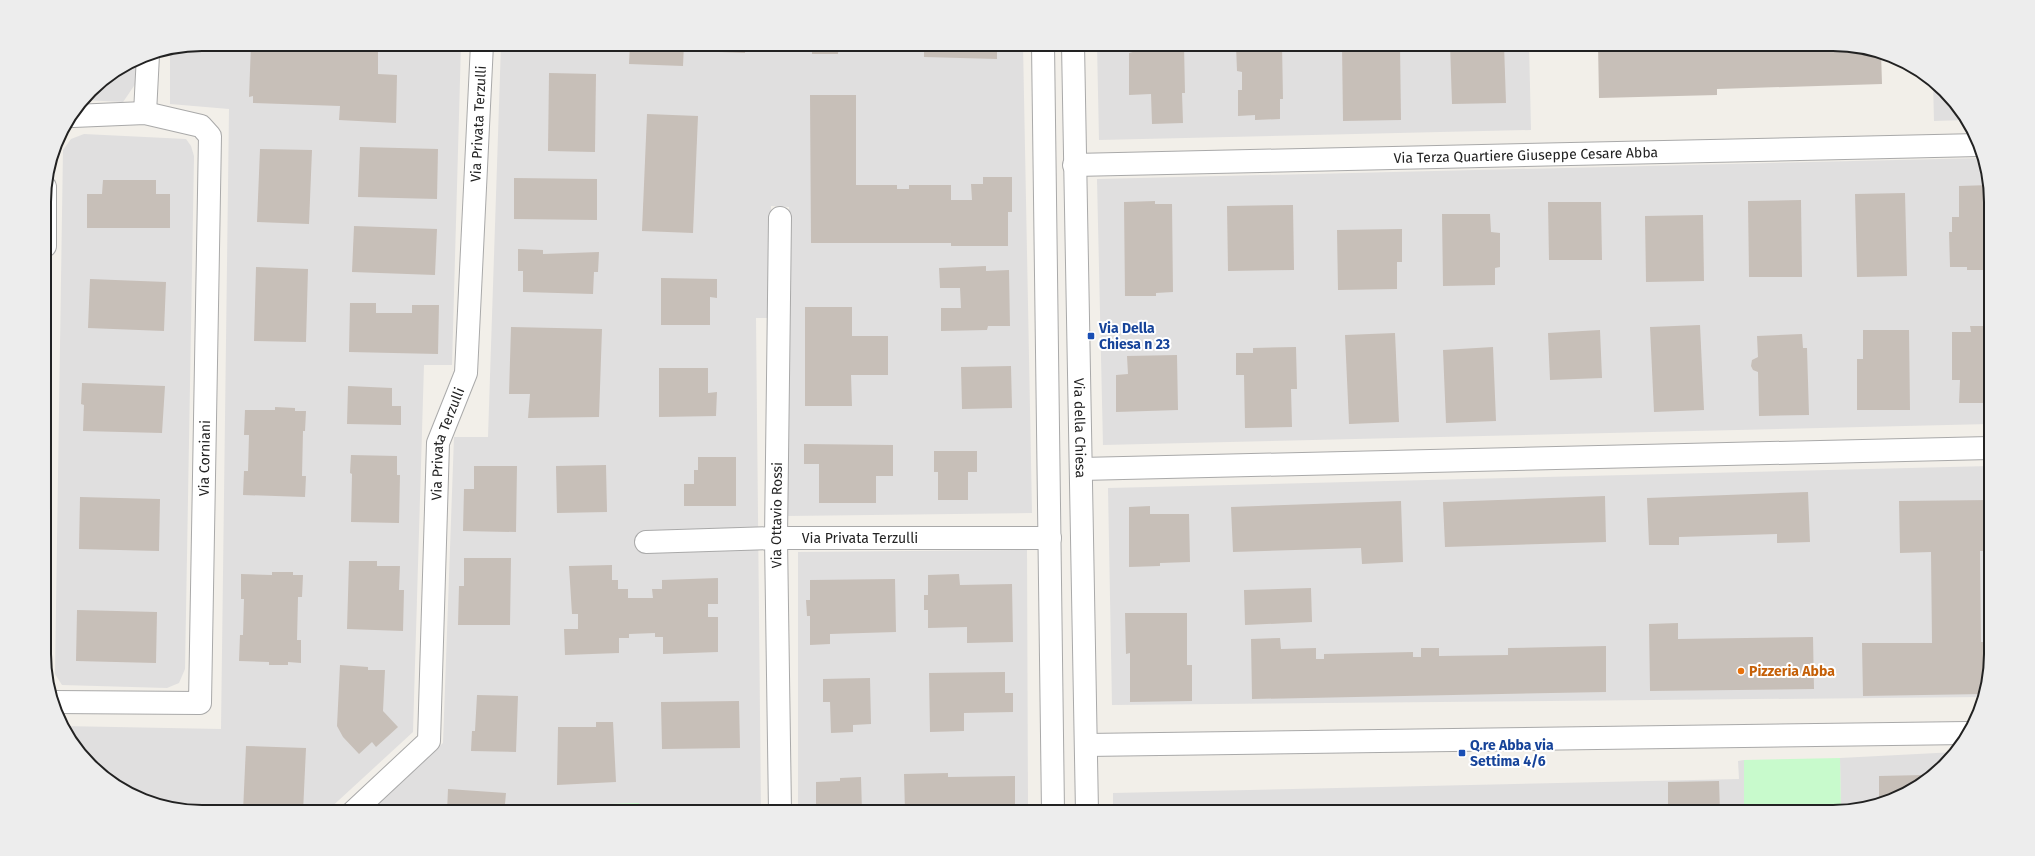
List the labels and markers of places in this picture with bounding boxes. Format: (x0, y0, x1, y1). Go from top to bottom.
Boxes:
place label: Via Della Chiesa n 23 (1098, 320, 1170, 353)
marker: Via Della Chiesa n 23 (1086, 331, 1096, 341)
place label: Pizzeria Abba (1749, 663, 1835, 680)
marker: Pizzeria Abba (1736, 666, 1746, 676)
place label: Q.re Abba via Settima 4/6 (1470, 737, 1554, 770)
marker: Q.re Abba via Settima 4/6 (1457, 748, 1467, 758)

